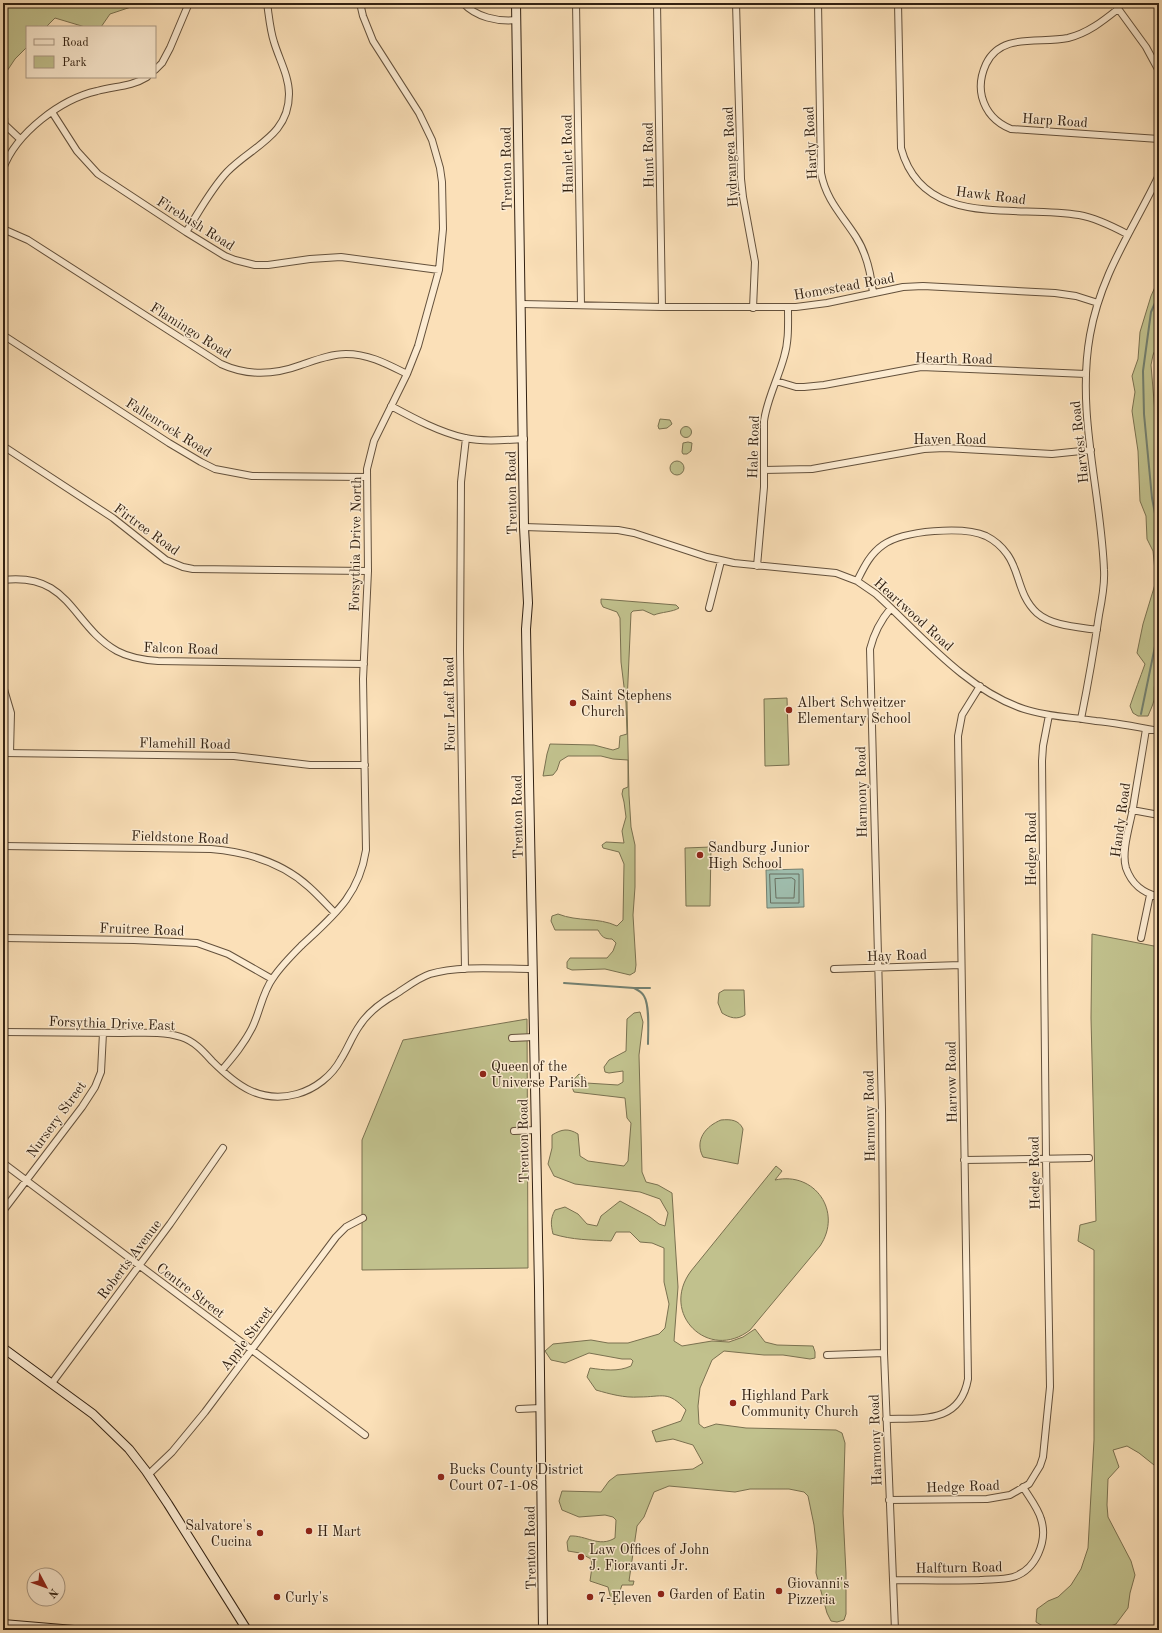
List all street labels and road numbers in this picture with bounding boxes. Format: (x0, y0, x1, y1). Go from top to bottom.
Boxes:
street label: Hydrangea Road (721, 106, 741, 208)
street label: Hardy Road (802, 106, 820, 180)
street label: Harp Road (1021, 112, 1088, 130)
street label: Hamlet Road (560, 114, 576, 194)
street label: Hunt Road (641, 122, 657, 188)
street label: Trenton Road (499, 127, 515, 211)
street label: Hawk Road (955, 185, 1027, 207)
street label: Firebush Road (154, 194, 237, 253)
street label: Homestead Road (793, 271, 896, 303)
street label: Flamingo Road (148, 300, 233, 361)
street label: Hearth Road (915, 351, 993, 367)
street label: Fallenrock Road (123, 396, 214, 460)
street label: Harvest Road (1069, 400, 1091, 484)
street label: Hale Road (746, 415, 762, 479)
street label: Haven Road (913, 433, 987, 447)
street label: Trenton Road (504, 451, 520, 535)
street label: Forsythia Drive North (348, 476, 364, 612)
street label: Firtree Road (111, 501, 182, 558)
street label: Heartwood Road (871, 576, 956, 654)
street label: Falcon Road (143, 641, 219, 657)
street label: Four Leaf Road (442, 656, 458, 752)
street label: Flamehill Road (139, 736, 231, 752)
street label: Harmony Road (854, 746, 870, 838)
street label: Trenton Road (510, 775, 526, 859)
street label: Handy Road (1109, 782, 1133, 858)
street label: Hedge Road (1025, 812, 1039, 886)
street label: Fieldstone Road (131, 829, 229, 847)
street label: Fruitree Road (99, 922, 185, 938)
street label: Hay Road (867, 948, 927, 964)
street label: Forsythia Drive East (48, 1015, 176, 1033)
street label: Harrow Road (944, 1041, 960, 1123)
street label: Harmony Road (862, 1070, 878, 1162)
street label: Nursery Street (24, 1079, 89, 1160)
street label: Trenton Road (516, 1099, 532, 1183)
street label: Hedge Road (1027, 1136, 1043, 1210)
street label: Roberts Avenue (95, 1217, 164, 1302)
street label: Centre Street (154, 1261, 227, 1321)
street label: Apple Street (218, 1304, 275, 1373)
street label: Harmony Road (867, 1394, 885, 1486)
street label: Hedge Road (926, 1479, 1000, 1495)
street label: Trenton Road (523, 1506, 539, 1590)
street label: Halfturn Road (915, 1560, 1003, 1576)

